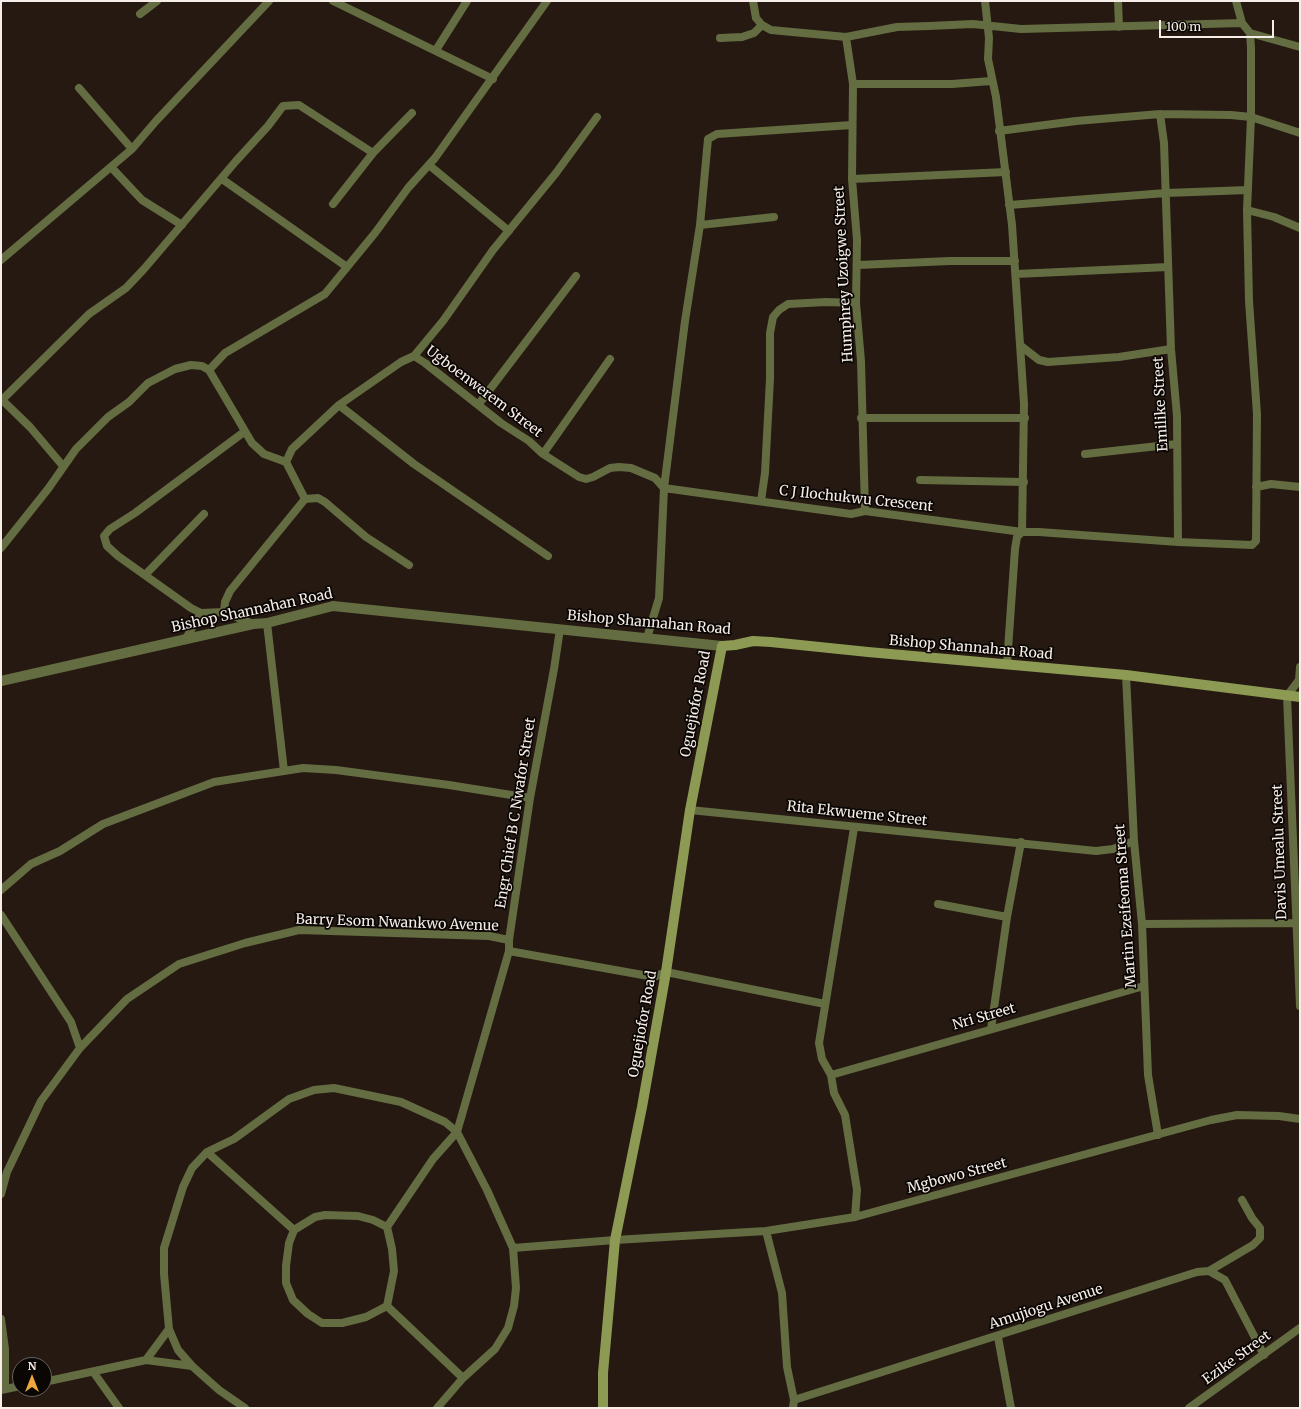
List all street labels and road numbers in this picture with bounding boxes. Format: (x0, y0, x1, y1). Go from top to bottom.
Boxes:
street label: Humphrey Uzoigwe Street (831, 185, 857, 363)
street label: Ugboenwerem Street (422, 343, 546, 441)
street label: Emilike Street (1150, 356, 1172, 452)
street label: C J Ilochukwu Crescent (778, 483, 934, 515)
street label: Bishop Shannahan Road (170, 586, 334, 636)
street label: Bishop Shannahan Road (566, 607, 732, 639)
street label: Bishop Shannahan Road (888, 632, 1054, 664)
street label: Oguejiofor Road (677, 649, 715, 759)
street label: Engr Chief B C Nwafor Street (493, 716, 539, 910)
street label: Davis Umealu Street (1269, 784, 1291, 920)
street label: Rita Ekwueme Street (786, 798, 928, 830)
street label: Martin Ezeifeoma Street (1112, 823, 1140, 989)
street label: Barry Esom Nwankwo Avenue (295, 911, 499, 935)
street label: Oguejiofor Road (625, 969, 661, 1079)
street label: Nri Street (951, 1000, 1017, 1034)
street label: Mgbowo Street (905, 1155, 1009, 1197)
street label: Amujiogu Avenue (987, 1281, 1105, 1333)
street label: Ezike Street (1200, 1328, 1274, 1388)

